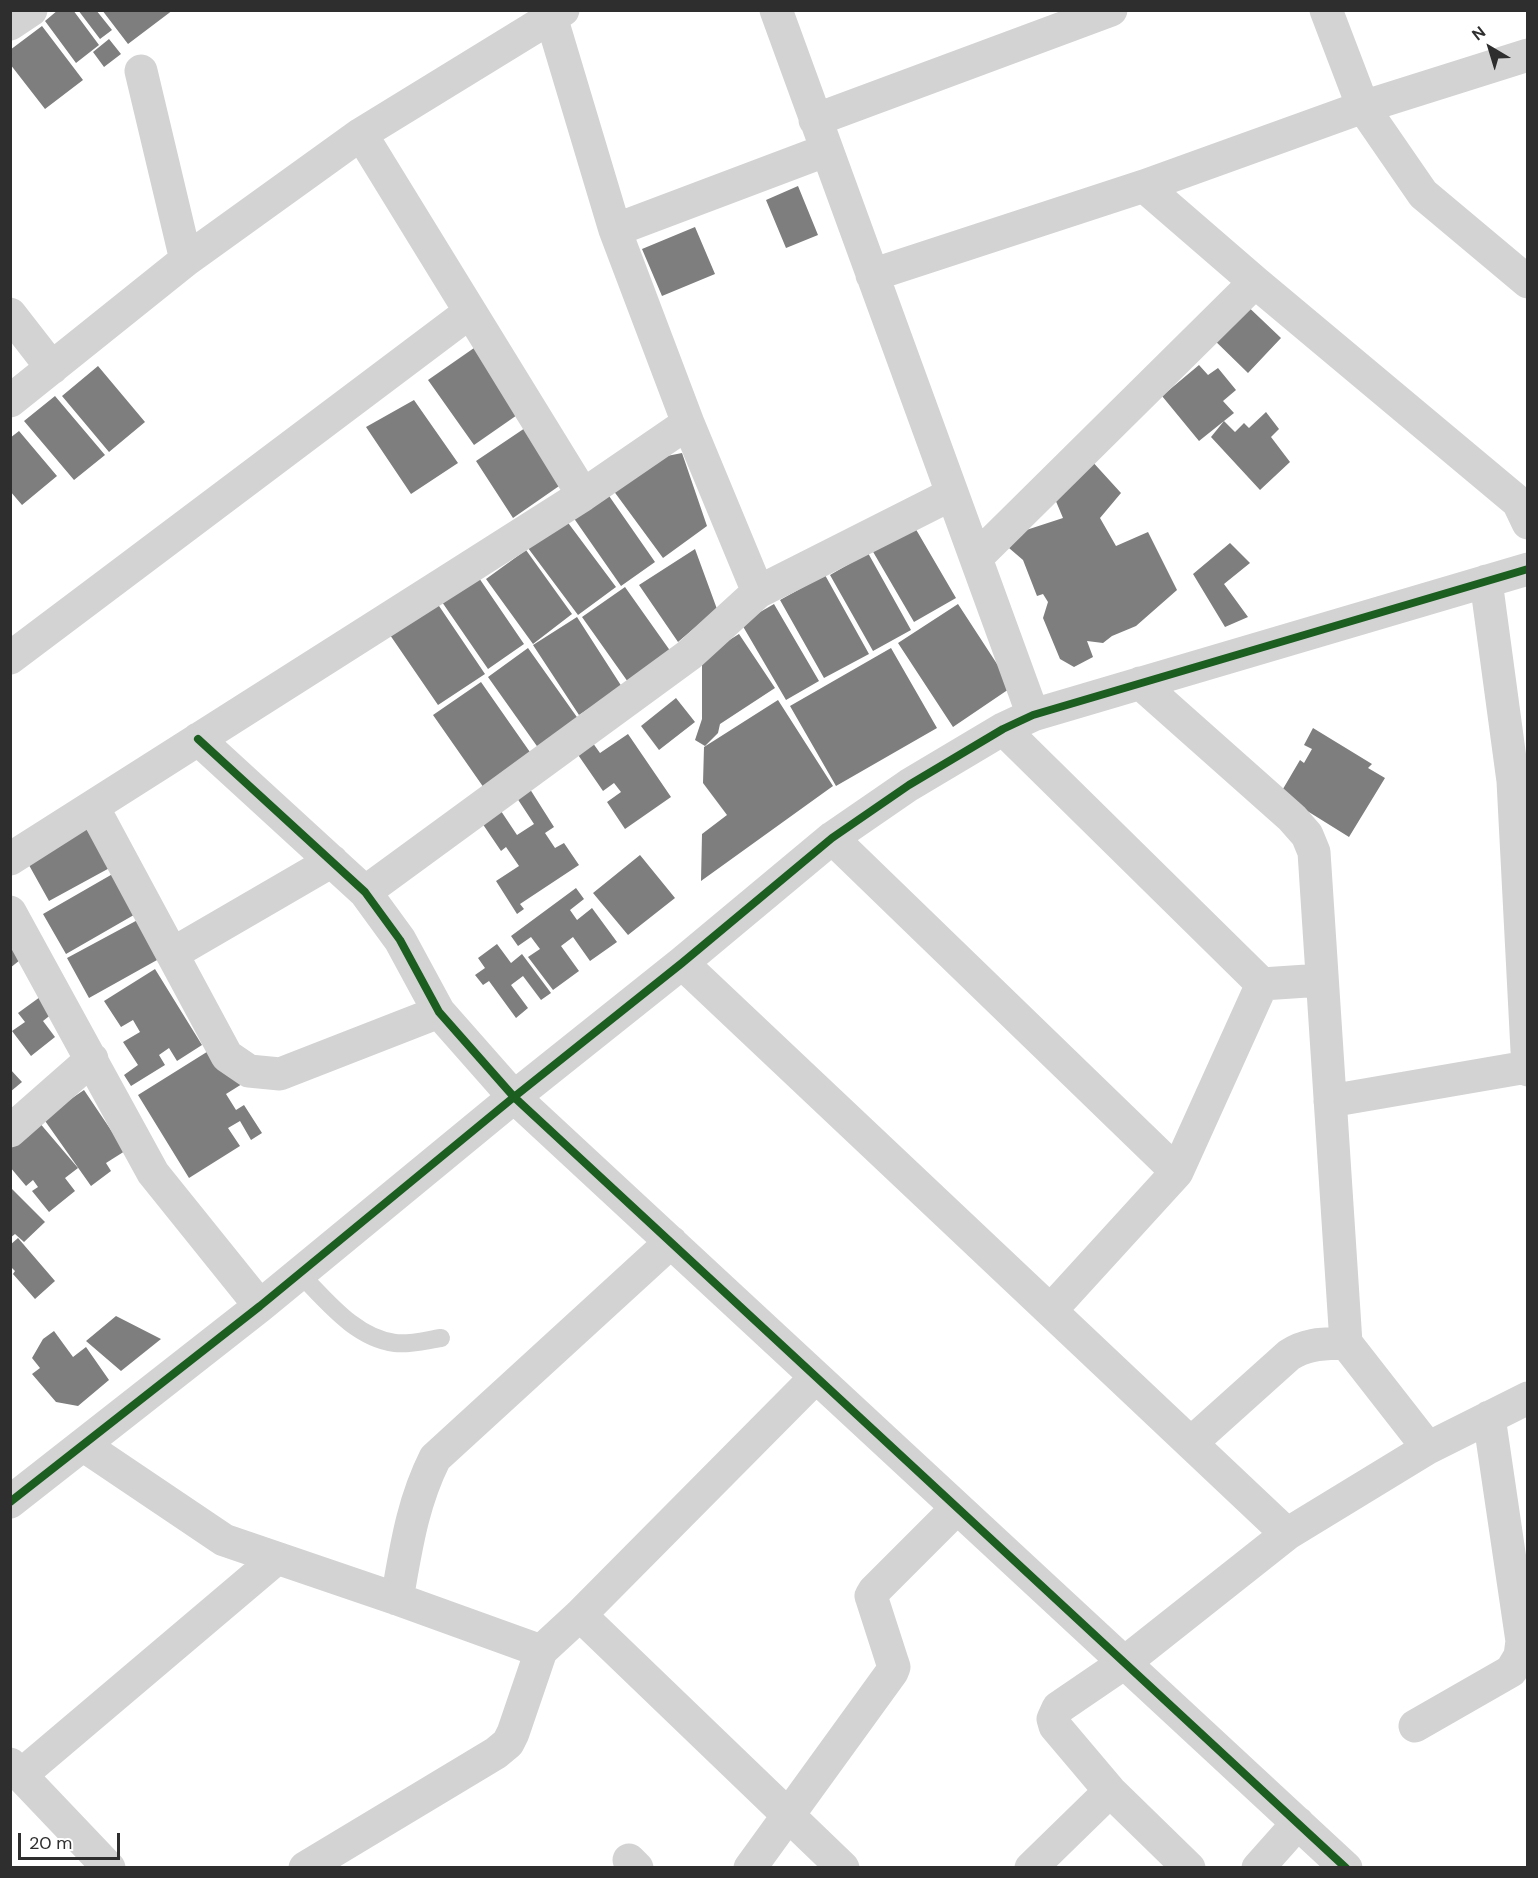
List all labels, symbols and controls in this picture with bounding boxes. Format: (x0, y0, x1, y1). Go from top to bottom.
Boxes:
north arrow (1460, 18, 1520, 78)
text: N (1468, 22, 1490, 45)
scale bar (21, 1821, 123, 1859)
text: 20 m (29, 1831, 72, 1855)

